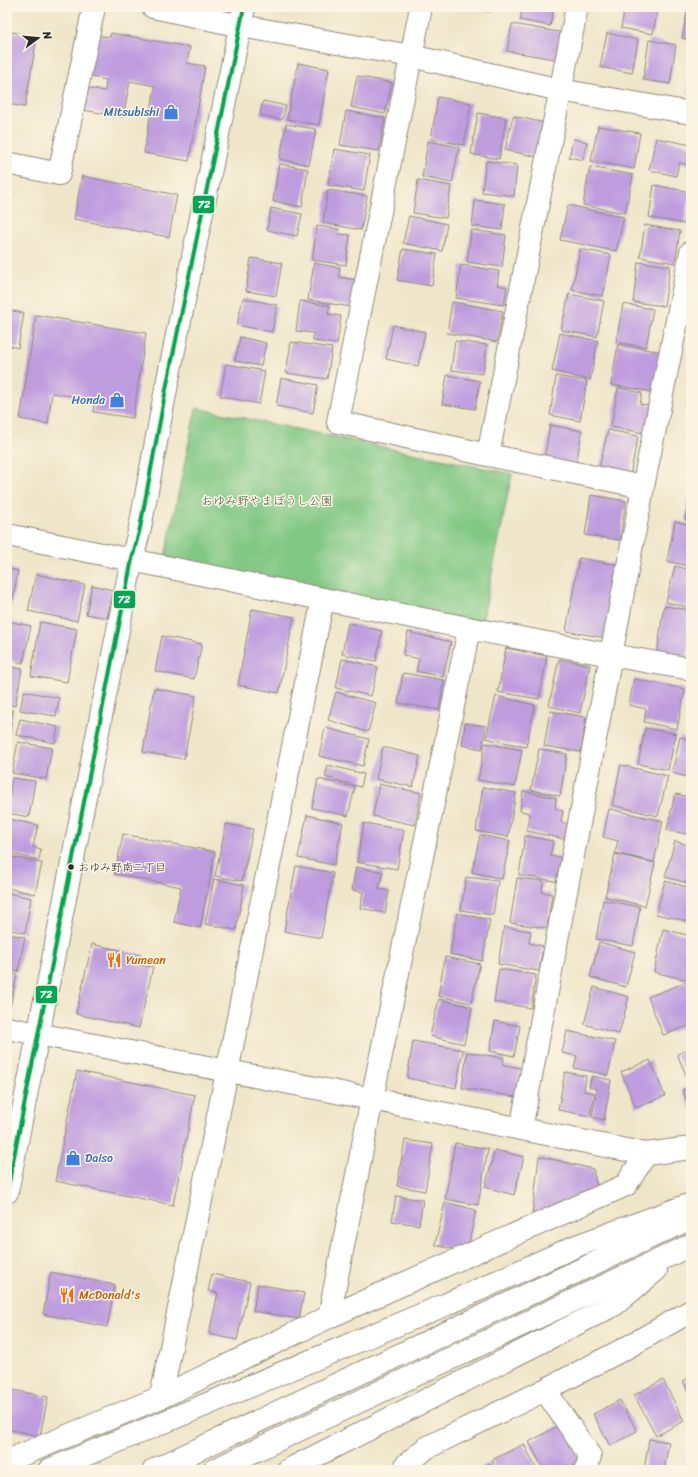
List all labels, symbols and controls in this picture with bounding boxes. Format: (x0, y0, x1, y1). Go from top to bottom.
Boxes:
north arrow (18, 18, 58, 58)
text: N (37, 28, 57, 42)
place label: Mitsubishi (104, 101, 160, 123)
shop icon: Mitsubishi (162, 103, 180, 121)
line badge: 72 (192, 195, 215, 214)
text: 72 (198, 195, 211, 214)
place label: Honda (72, 389, 106, 411)
shop icon: Honda (108, 391, 126, 409)
park label: おゆみ野やまぼうし公園 (201, 490, 333, 512)
line badge: 72 (113, 590, 136, 609)
text: 72 (118, 590, 131, 609)
place label: おゆみ野南二丁目 (78, 858, 166, 877)
marker: おゆみ野南二丁目 (66, 862, 76, 872)
place label: Yumean (126, 949, 166, 971)
restaurant icon: Yumean (105, 951, 123, 969)
line badge: 72 (35, 985, 58, 1004)
text: 72 (40, 985, 53, 1004)
place label: Daiso (85, 1147, 113, 1169)
shop icon: Daiso (64, 1149, 82, 1167)
place label: McDonald's (79, 1284, 141, 1306)
restaurant icon: McDonald's (58, 1286, 76, 1304)

